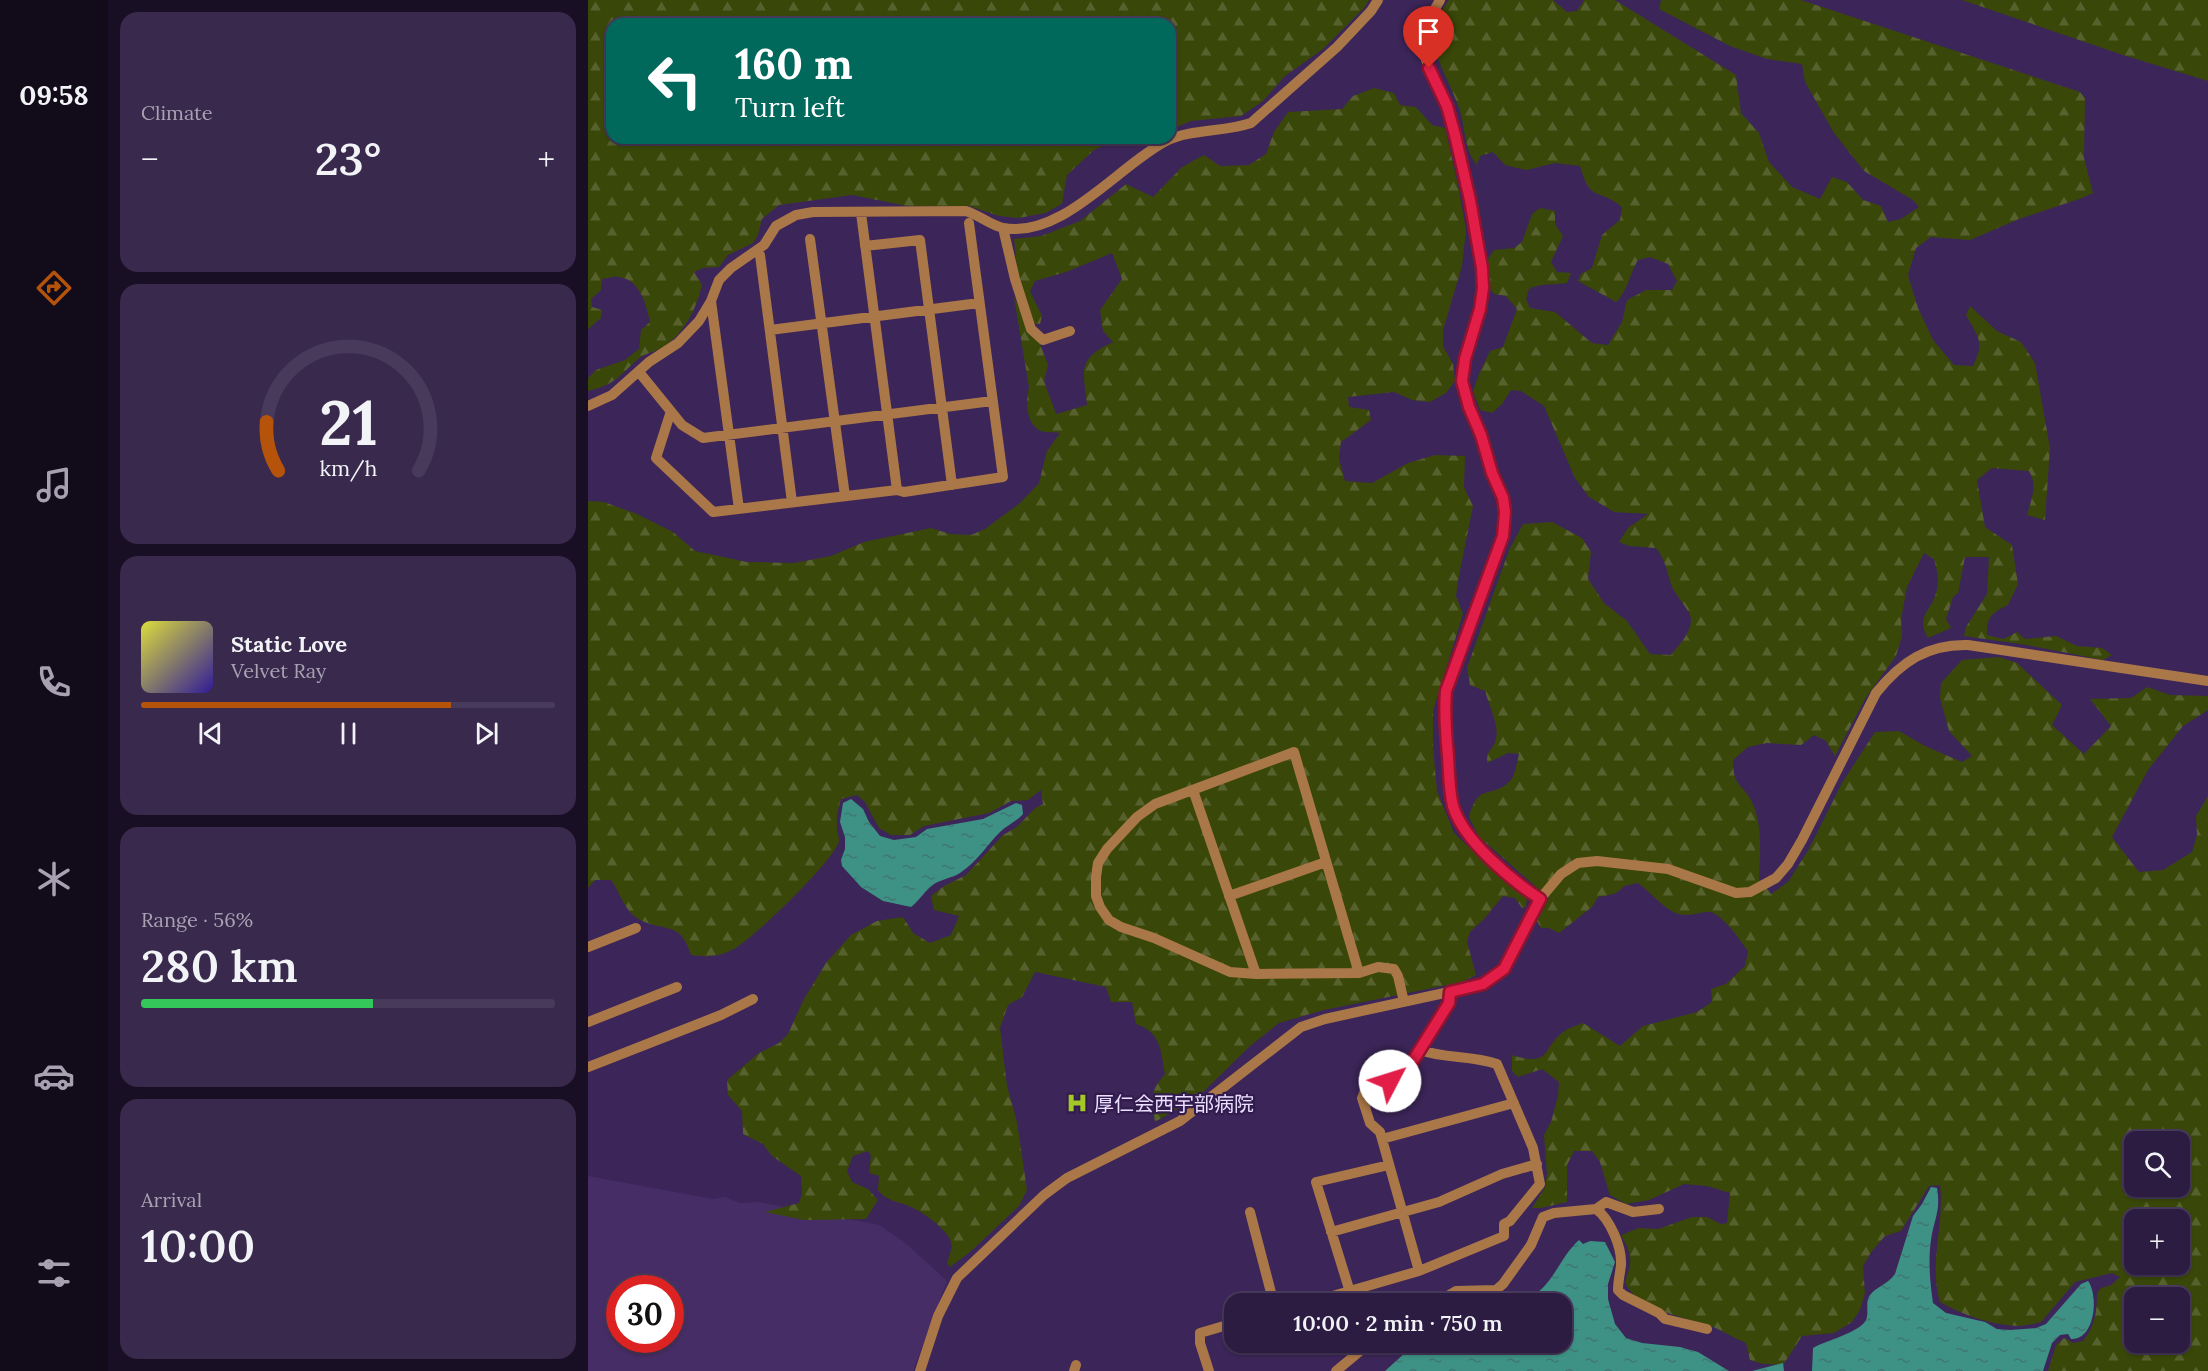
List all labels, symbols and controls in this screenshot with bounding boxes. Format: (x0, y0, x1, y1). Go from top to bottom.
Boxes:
pin (1403, 6, 1454, 68)
icon: arrive (1412, 15, 1445, 48)
text: 160 m (735, 37, 853, 91)
icon: left (636, 42, 714, 120)
text: 09:58 (19, 78, 89, 112)
text: Turn left (735, 90, 845, 124)
text: Climate (141, 100, 213, 125)
text: 23° (315, 130, 381, 187)
text: − (141, 138, 159, 180)
text: + (537, 138, 555, 180)
icon: directions (33, 267, 75, 309)
text: 21 (319, 382, 377, 462)
text: km/h (319, 454, 377, 482)
icon: music (33, 464, 75, 506)
text: Static Love (231, 630, 347, 658)
text: Velvet Ray (231, 658, 326, 683)
icon: phone (33, 661, 75, 703)
icon: previous (194, 717, 227, 750)
icon: pause (332, 717, 365, 750)
icon: next (470, 717, 503, 750)
icon: climate (33, 858, 75, 900)
text: Range · 56% (141, 907, 253, 932)
text: 280 km (141, 937, 298, 994)
position arrow (1358, 1049, 1422, 1113)
icon: car (33, 1055, 75, 1097)
hospital icon: 厚仁会西宇部病院 (1065, 1091, 1089, 1115)
place label: 厚仁会西宇部病院 (1094, 1091, 1254, 1116)
map controls (2124, 1131, 2190, 1353)
button: search (2124, 1131, 2190, 1197)
text: Arrival (141, 1187, 202, 1212)
button: + (2124, 1209, 2190, 1275)
text: 10:00 (141, 1217, 255, 1274)
icon: filters (33, 1252, 75, 1294)
speed limit sign: 30 (606, 1275, 684, 1353)
button: − (2124, 1287, 2190, 1353)
text: 10:00 · 2 min · 750 m (1293, 1309, 1503, 1337)

